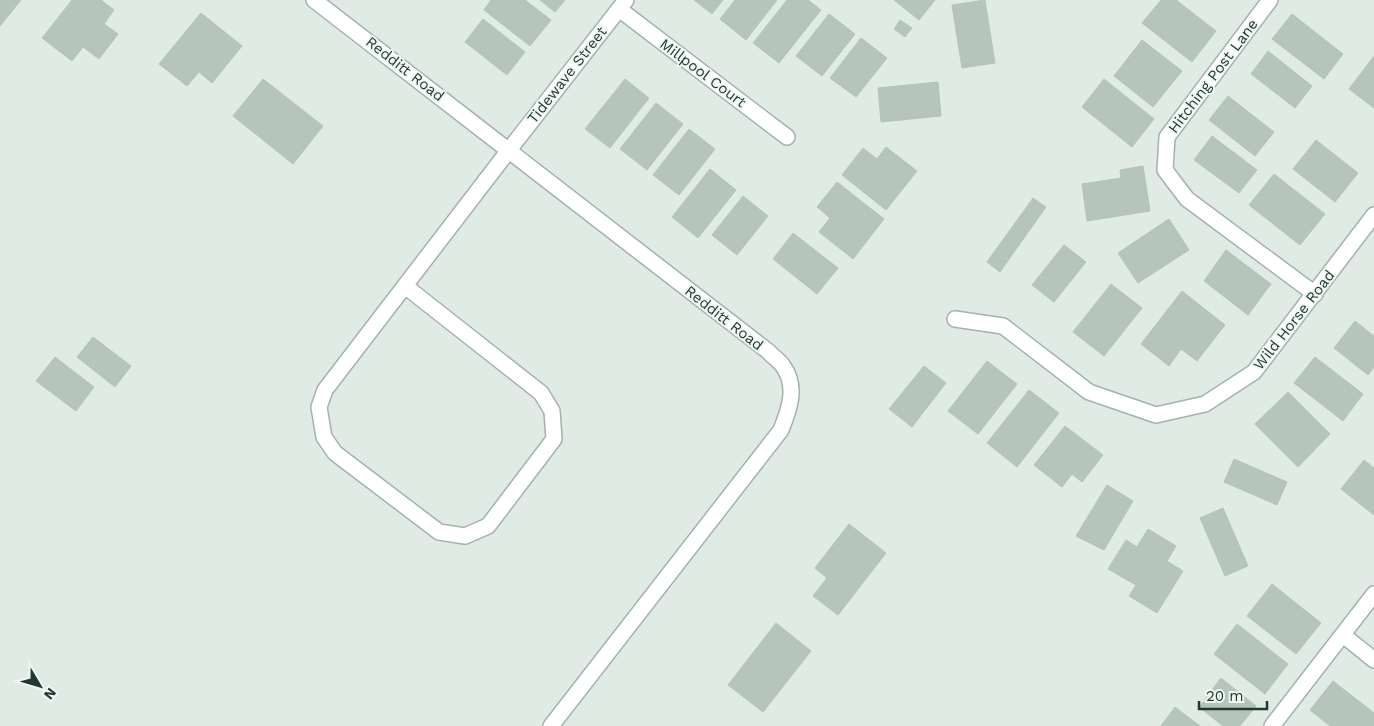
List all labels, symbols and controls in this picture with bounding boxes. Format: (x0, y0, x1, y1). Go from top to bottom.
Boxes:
street label: Hitching Post Lane (1164, 15, 1262, 137)
street label: Tidewave Street (524, 22, 611, 127)
street label: Redditt Road (362, 33, 448, 105)
street label: Millpool Court (656, 35, 750, 112)
street label: Wild Horse Road (1250, 267, 1338, 373)
street label: Redditt Road (681, 282, 767, 354)
north arrow (15, 661, 65, 711)
scale bar (1199, 678, 1266, 710)
text: N (41, 685, 60, 703)
text: 20 m (1206, 687, 1244, 705)

